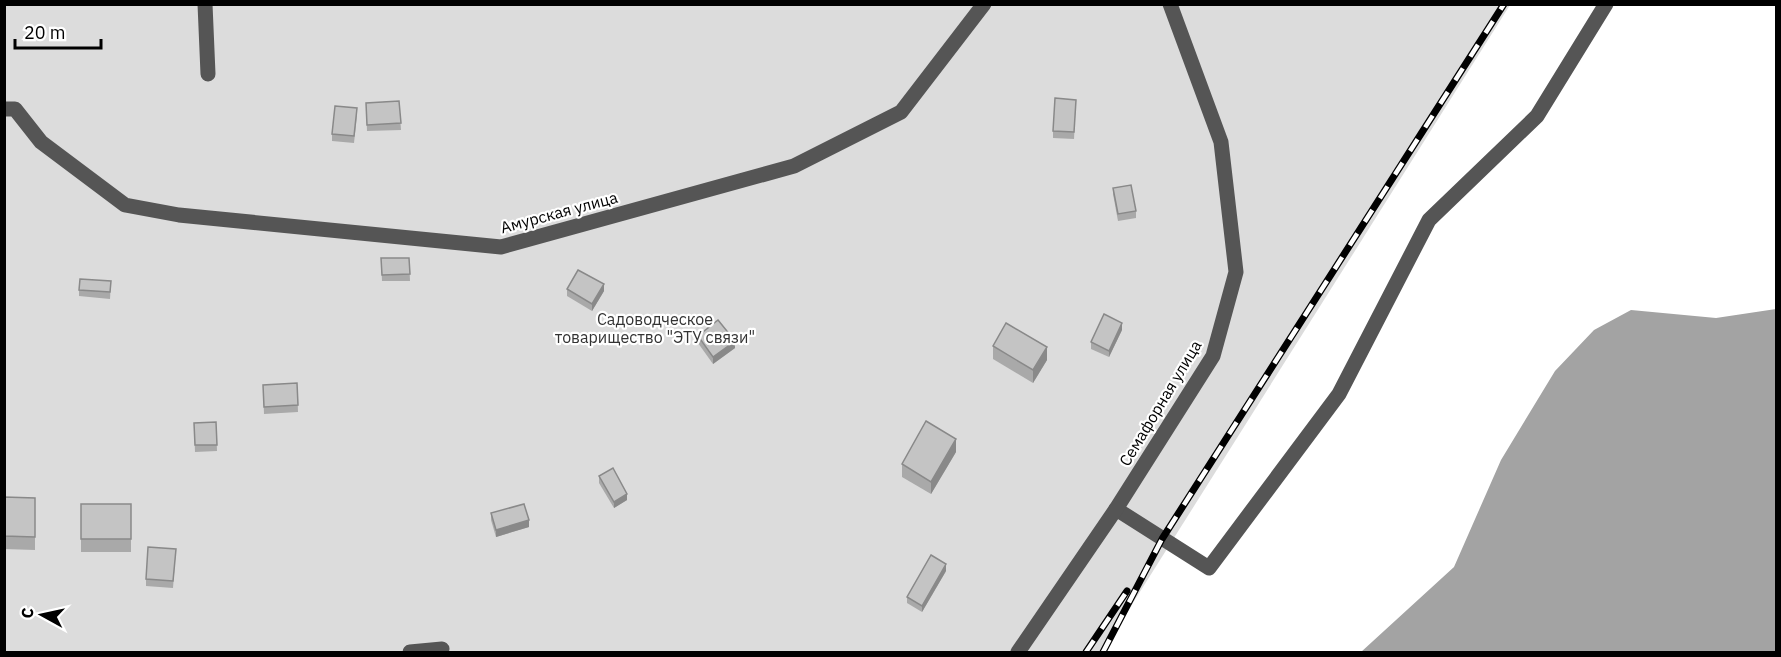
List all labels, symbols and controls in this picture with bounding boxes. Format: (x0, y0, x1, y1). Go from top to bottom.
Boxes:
scale bar (15, 12, 100, 50)
text: 20 m (24, 21, 66, 44)
street label: Амурская улица (498, 187, 620, 237)
park label: Садоводческое товарищество "ЭТУ связи" (555, 309, 755, 347)
street label: Семафорная улица (1115, 336, 1206, 470)
north arrow (12, 585, 72, 645)
text: С (17, 606, 38, 619)

